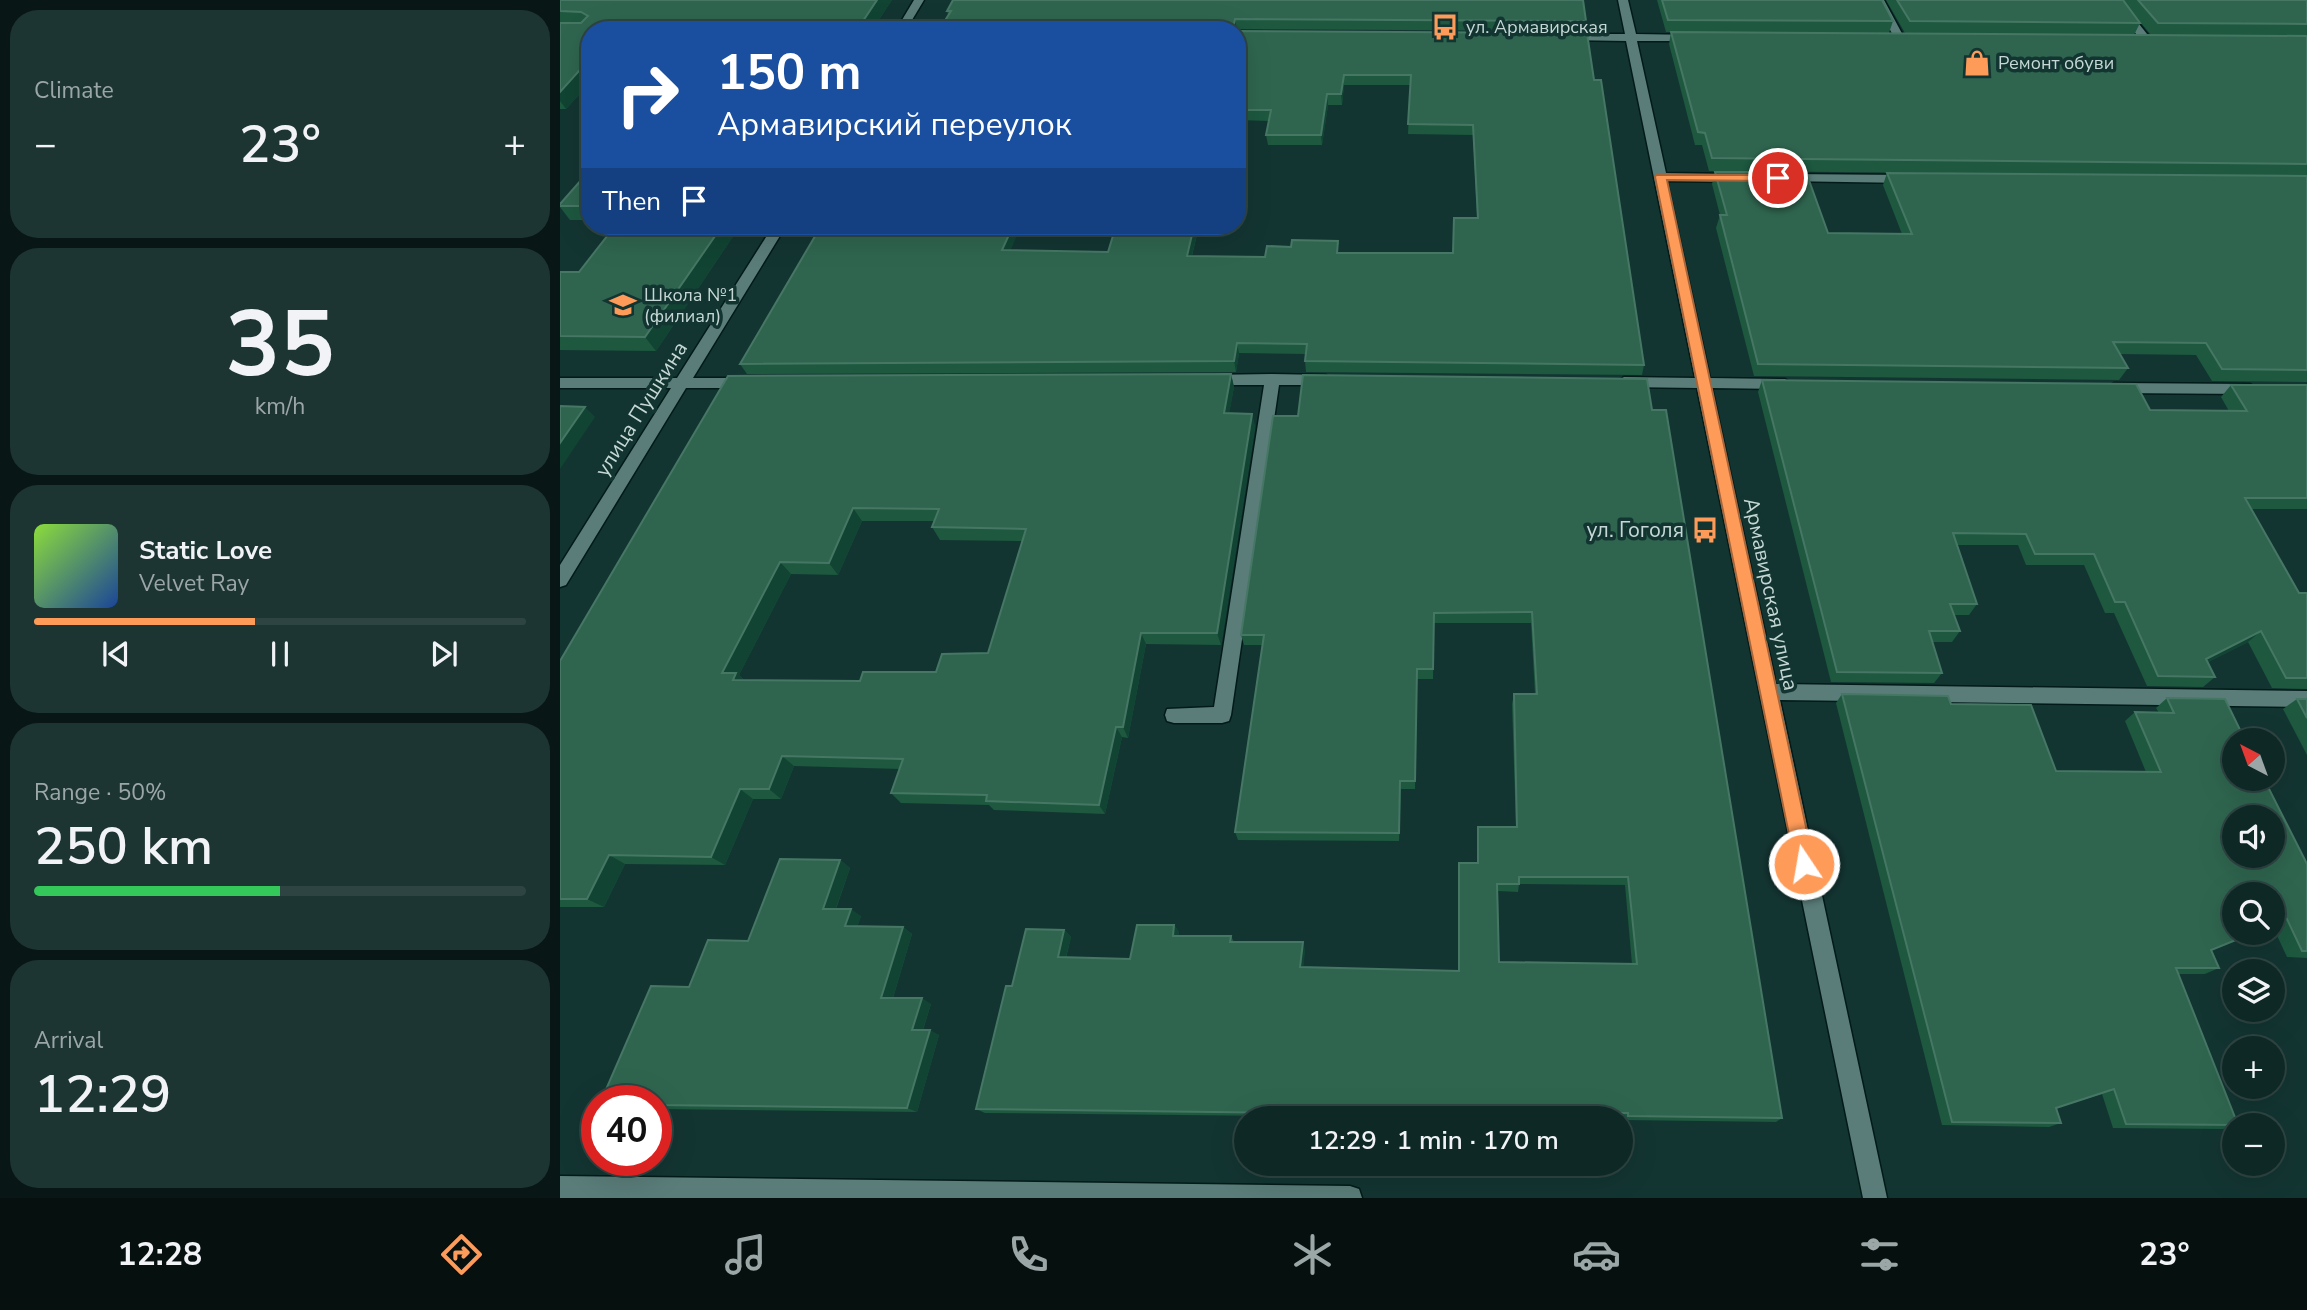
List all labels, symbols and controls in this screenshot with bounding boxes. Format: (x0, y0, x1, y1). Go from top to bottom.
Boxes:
bus stop icon: ул. Армавирская (1430, 12, 1460, 42)
place label: ул. Армавирская (1466, 15, 1608, 39)
text: 150 m (717, 39, 861, 106)
shop icon: Ремонт обуви (1962, 48, 1992, 78)
icon: right (602, 49, 693, 140)
place label: Ремонт обуви (1998, 51, 2114, 75)
text: Climate (34, 75, 114, 106)
text: Армавирский переулок (717, 103, 1072, 146)
text: 23° (239, 109, 321, 180)
text: − (34, 119, 57, 170)
text: + (503, 119, 526, 170)
pin (1748, 148, 1808, 208)
icon: arrive (1759, 159, 1797, 197)
icon: arrive (675, 182, 713, 220)
text: Then (602, 184, 661, 219)
text: 35 (225, 283, 335, 407)
place label: Школа №1 (филиал) (644, 283, 737, 328)
school or university icon: Школа №1 (филиал) (608, 290, 638, 320)
street label: улица Пушкина (588, 336, 694, 482)
text: km/h (255, 391, 305, 422)
street label: Армавирская улица (1737, 495, 1805, 693)
bus stop icon: ул. Гоголя (1690, 515, 1720, 545)
place label: ул. Гоголя (1586, 516, 1684, 544)
text: Static Love (139, 533, 272, 568)
text: Velvet Ray (139, 568, 249, 599)
icon: previous (97, 635, 135, 673)
icon: pause (261, 635, 299, 673)
icon: next (425, 635, 463, 673)
north arrow (2222, 728, 2286, 791)
map controls (2222, 728, 2285, 1176)
text: Range · 50% (34, 777, 166, 808)
button: sound (2222, 805, 2285, 868)
text: 250 km (34, 811, 213, 882)
position arrow (1767, 827, 1841, 901)
button: search (2222, 882, 2285, 945)
button: layers (2222, 959, 2285, 1022)
text: Arrival (34, 1025, 103, 1056)
button: + (2222, 1036, 2285, 1099)
text: 12:29 (34, 1059, 171, 1130)
speed limit sign: 40 (581, 1085, 672, 1176)
button: − (2222, 1113, 2285, 1176)
text: 12:29 · 1 min · 170 m (1308, 1123, 1559, 1158)
icon: directions (437, 1230, 486, 1279)
icon: music (721, 1230, 770, 1279)
icon: phone (1004, 1230, 1053, 1279)
icon: climate (1288, 1230, 1337, 1279)
icon: car (1572, 1230, 1621, 1279)
icon: filters (1855, 1230, 1904, 1279)
text: 12:28 (117, 1233, 202, 1276)
text: 23° (2139, 1233, 2190, 1276)

